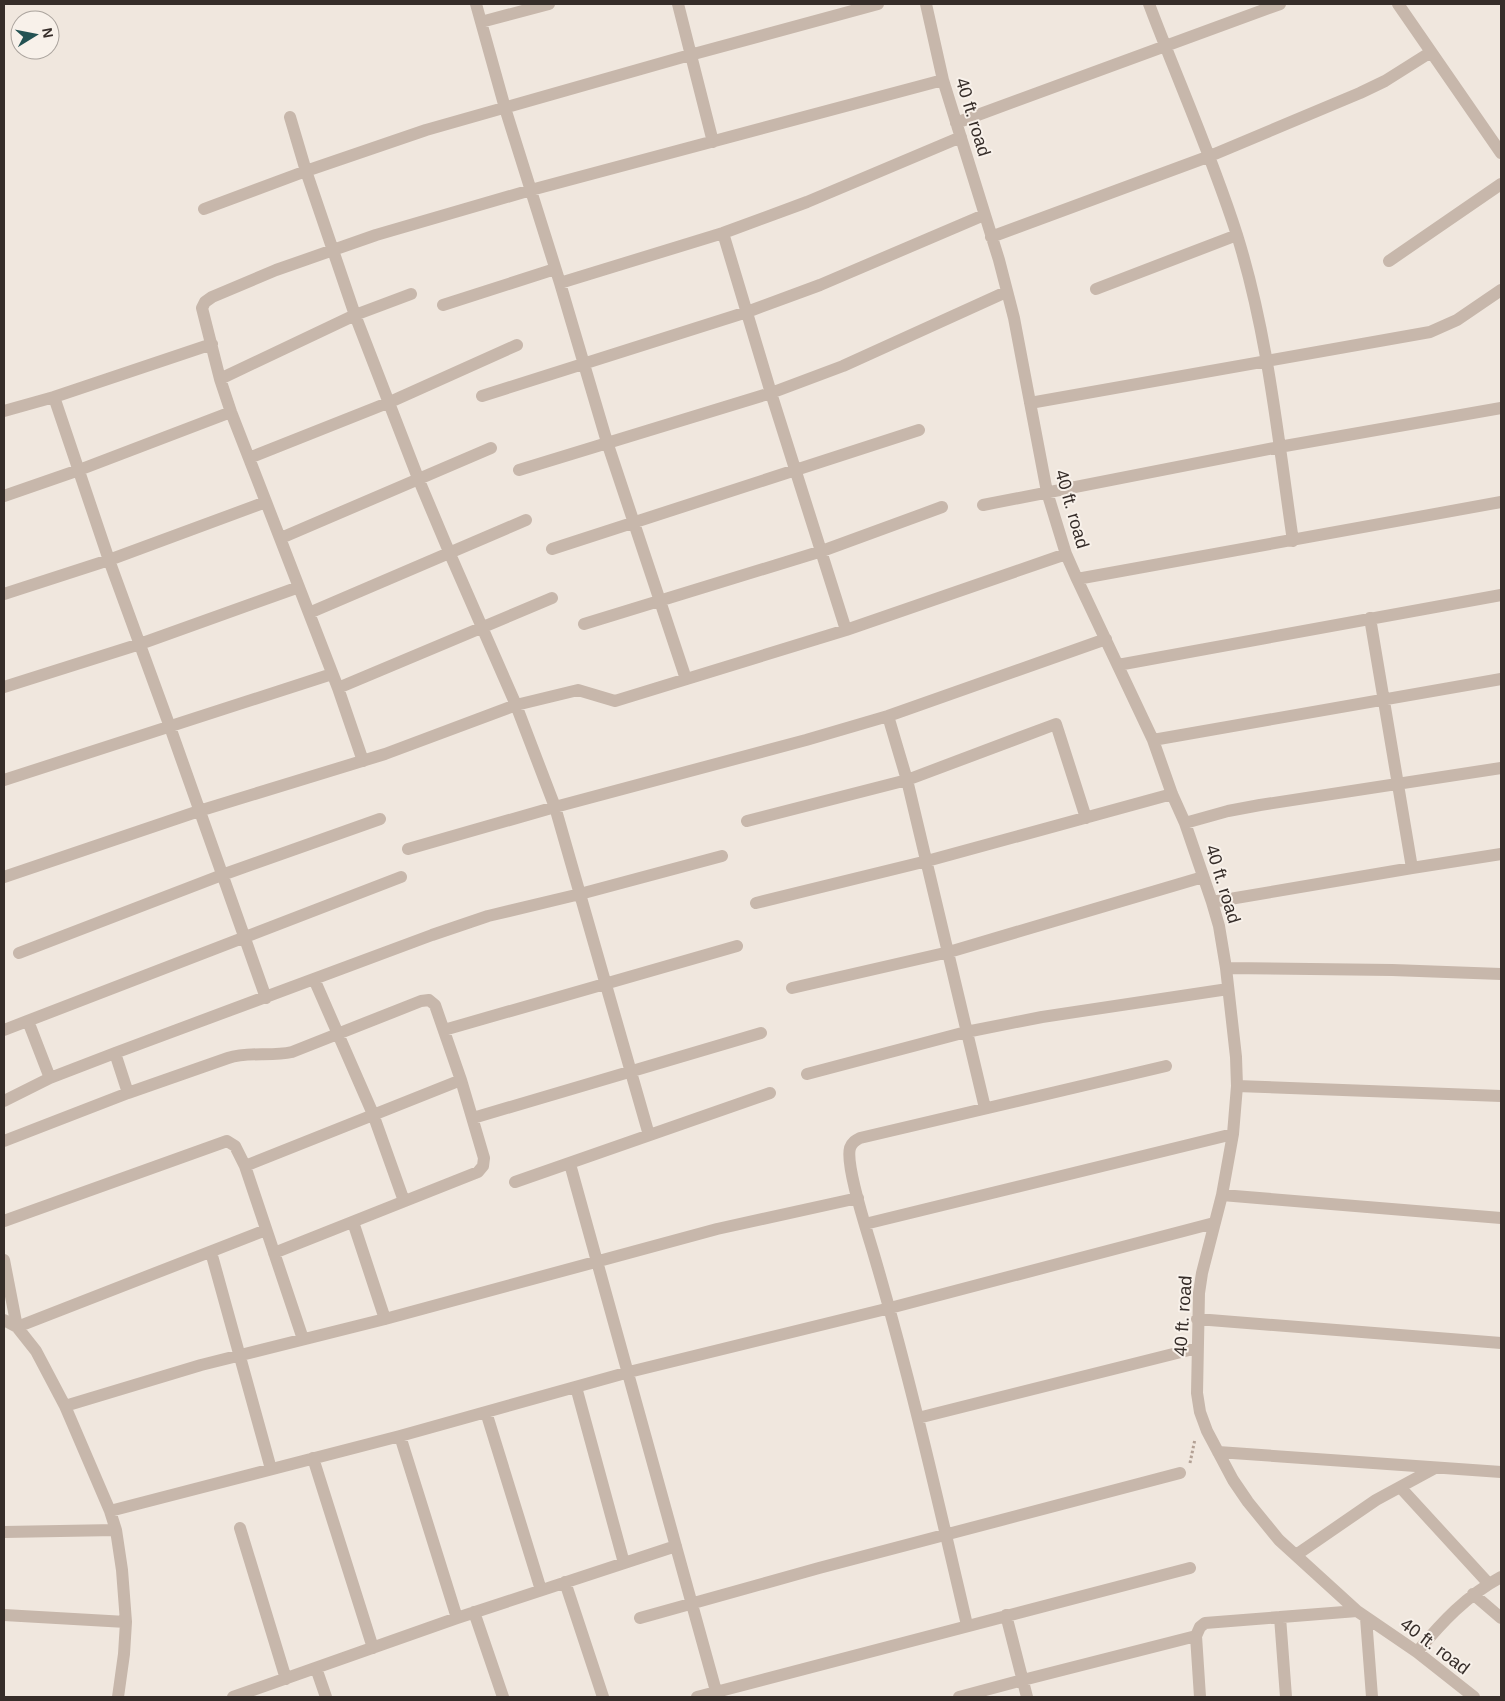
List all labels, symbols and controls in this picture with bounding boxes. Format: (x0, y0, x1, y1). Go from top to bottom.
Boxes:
north arrow (10, 10, 60, 60)
text: N (39, 26, 57, 39)
street label: 40 ft. road (952, 75, 994, 159)
street label: 40 ft. road (1051, 467, 1093, 551)
street label: 40 ft. road (1202, 842, 1244, 926)
street label: 40 ft. road (1170, 1275, 1196, 1357)
street label: 40 ft. road (1397, 1614, 1473, 1678)

